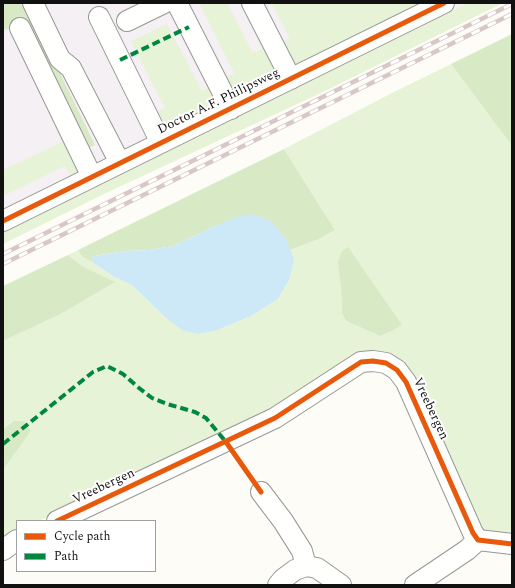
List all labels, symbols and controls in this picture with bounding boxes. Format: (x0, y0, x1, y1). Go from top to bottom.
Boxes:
street label: Doctor A.F. Philipsweg (155, 66, 283, 138)
street label: Vreebergen (409, 376, 451, 442)
street label: Vreebergen (71, 466, 137, 508)
legend (16, 520, 156, 572)
text: Cycle path (54, 527, 111, 546)
text: Path (54, 547, 79, 566)

